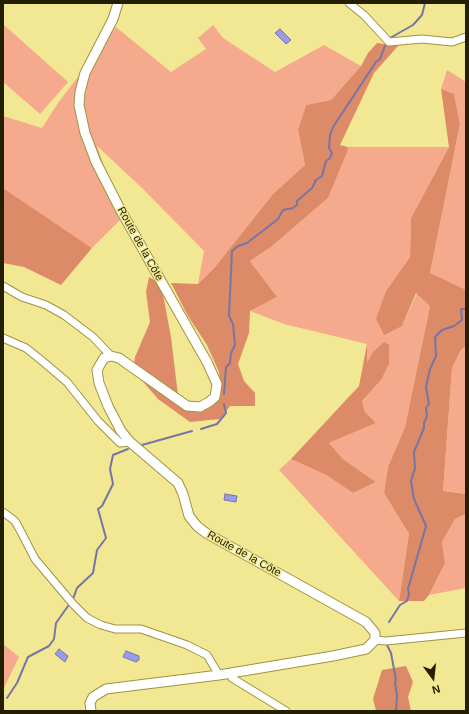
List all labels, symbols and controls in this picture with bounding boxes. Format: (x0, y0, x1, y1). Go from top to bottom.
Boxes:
street label: Route de la Côte (114, 205, 166, 283)
street label: Route de la Côte (205, 528, 283, 580)
north arrow (413, 658, 453, 698)
text: N (431, 683, 442, 696)

